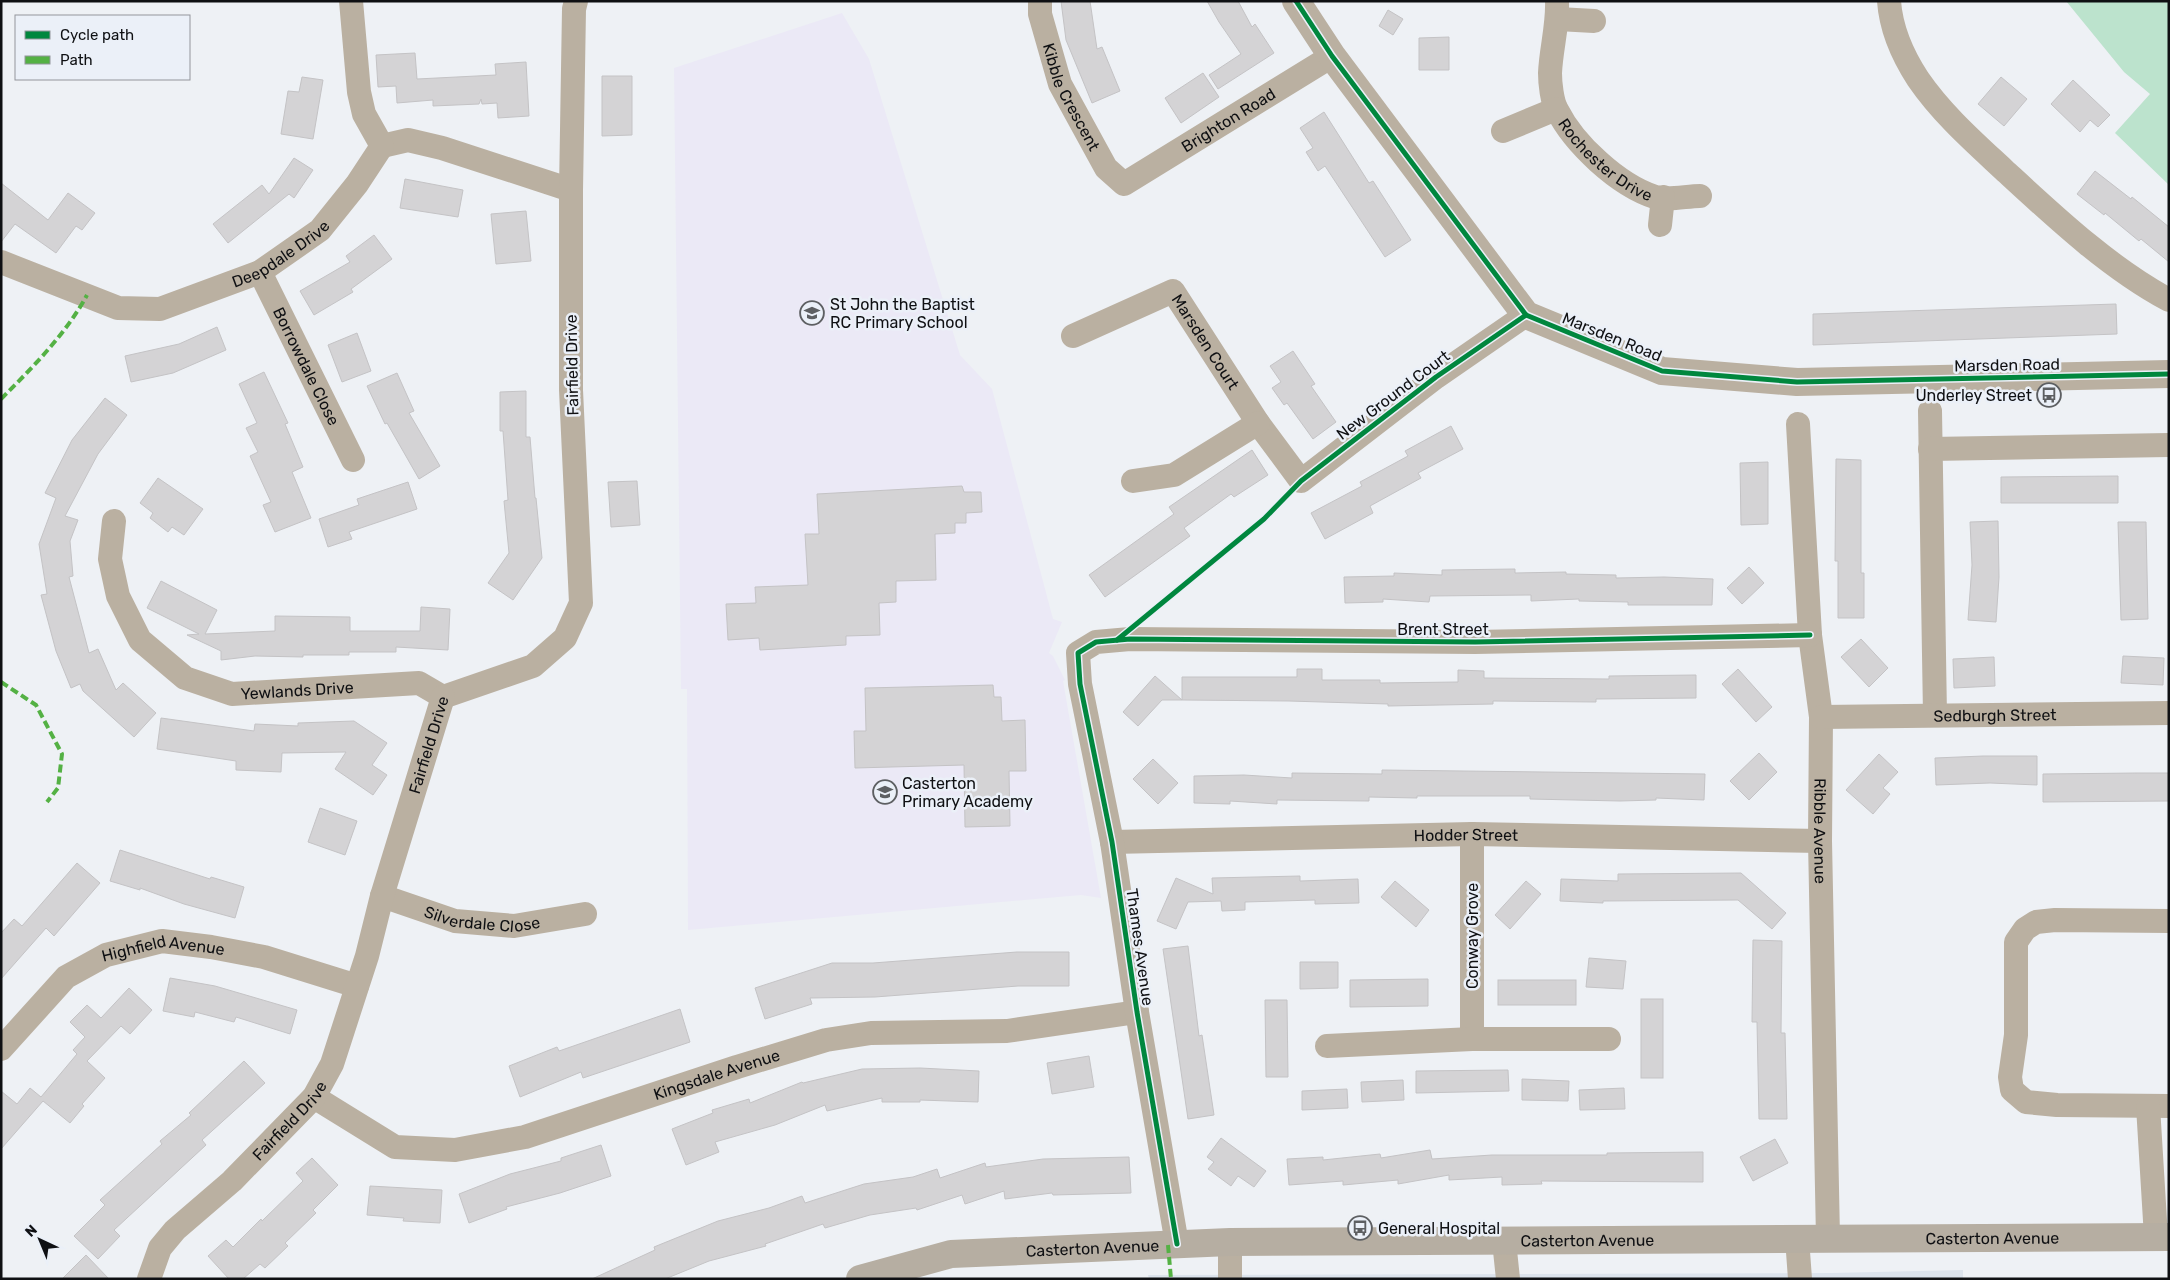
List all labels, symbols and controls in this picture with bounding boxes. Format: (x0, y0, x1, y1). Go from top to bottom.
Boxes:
legend (15, 15, 190, 80)
text: Cycle path (60, 26, 134, 44)
street label: Kibble Crescent (1039, 41, 1104, 154)
text: Path (60, 51, 93, 69)
street label: Brighton Road (1178, 84, 1279, 156)
street label: Rochester Drive (1555, 115, 1655, 205)
street label: Deepdale Drive (229, 217, 333, 291)
street label: Marsden Court (1168, 290, 1243, 393)
place label: St John the Baptist RC Primary School (830, 295, 975, 332)
school or university icon: St John the Baptist RC Primary School (799, 300, 825, 326)
street label: Borrowdale Close (269, 304, 344, 428)
street label: Marsden Road (1559, 308, 1665, 366)
street label: Fairfield Drive (562, 314, 582, 416)
street label: New Ground Court (1333, 346, 1453, 444)
street label: Marsden Road (1954, 355, 2060, 375)
bus stop icon: Underley Street (2036, 382, 2062, 408)
place label: Underley Street (1915, 386, 2032, 405)
street label: Brent Street (1397, 620, 1489, 639)
street label: Yewlands Drive (240, 677, 354, 703)
street label: Fairfield Drive (404, 694, 452, 796)
street label: Sedburgh Street (1933, 705, 2057, 725)
place label: Casterton Primary Academy (902, 774, 1033, 811)
street label: Ribble Avenue (1810, 778, 1830, 884)
school or university icon: Casterton Primary Academy (872, 779, 898, 805)
street label: Hodder Street (1413, 825, 1518, 845)
street label: Conway Grove (1463, 883, 1482, 989)
street label: Thames Avenue (1122, 887, 1158, 1007)
street label: Silverdale Close (422, 902, 541, 935)
street label: Highfield Avenue (100, 931, 226, 965)
street label: Kingsdale Avenue (651, 1045, 782, 1103)
street label: Fairfield Drive (248, 1078, 330, 1164)
north arrow (15, 1215, 65, 1265)
bus stop icon: General Hospital (1347, 1215, 1373, 1241)
place label: General Hospital (1378, 1219, 1500, 1238)
text: N (22, 1221, 41, 1241)
street label: Casterton Avenue (1925, 1228, 2059, 1248)
street label: Casterton Avenue (1520, 1230, 1654, 1250)
street label: Casterton Avenue (1025, 1236, 1160, 1260)

